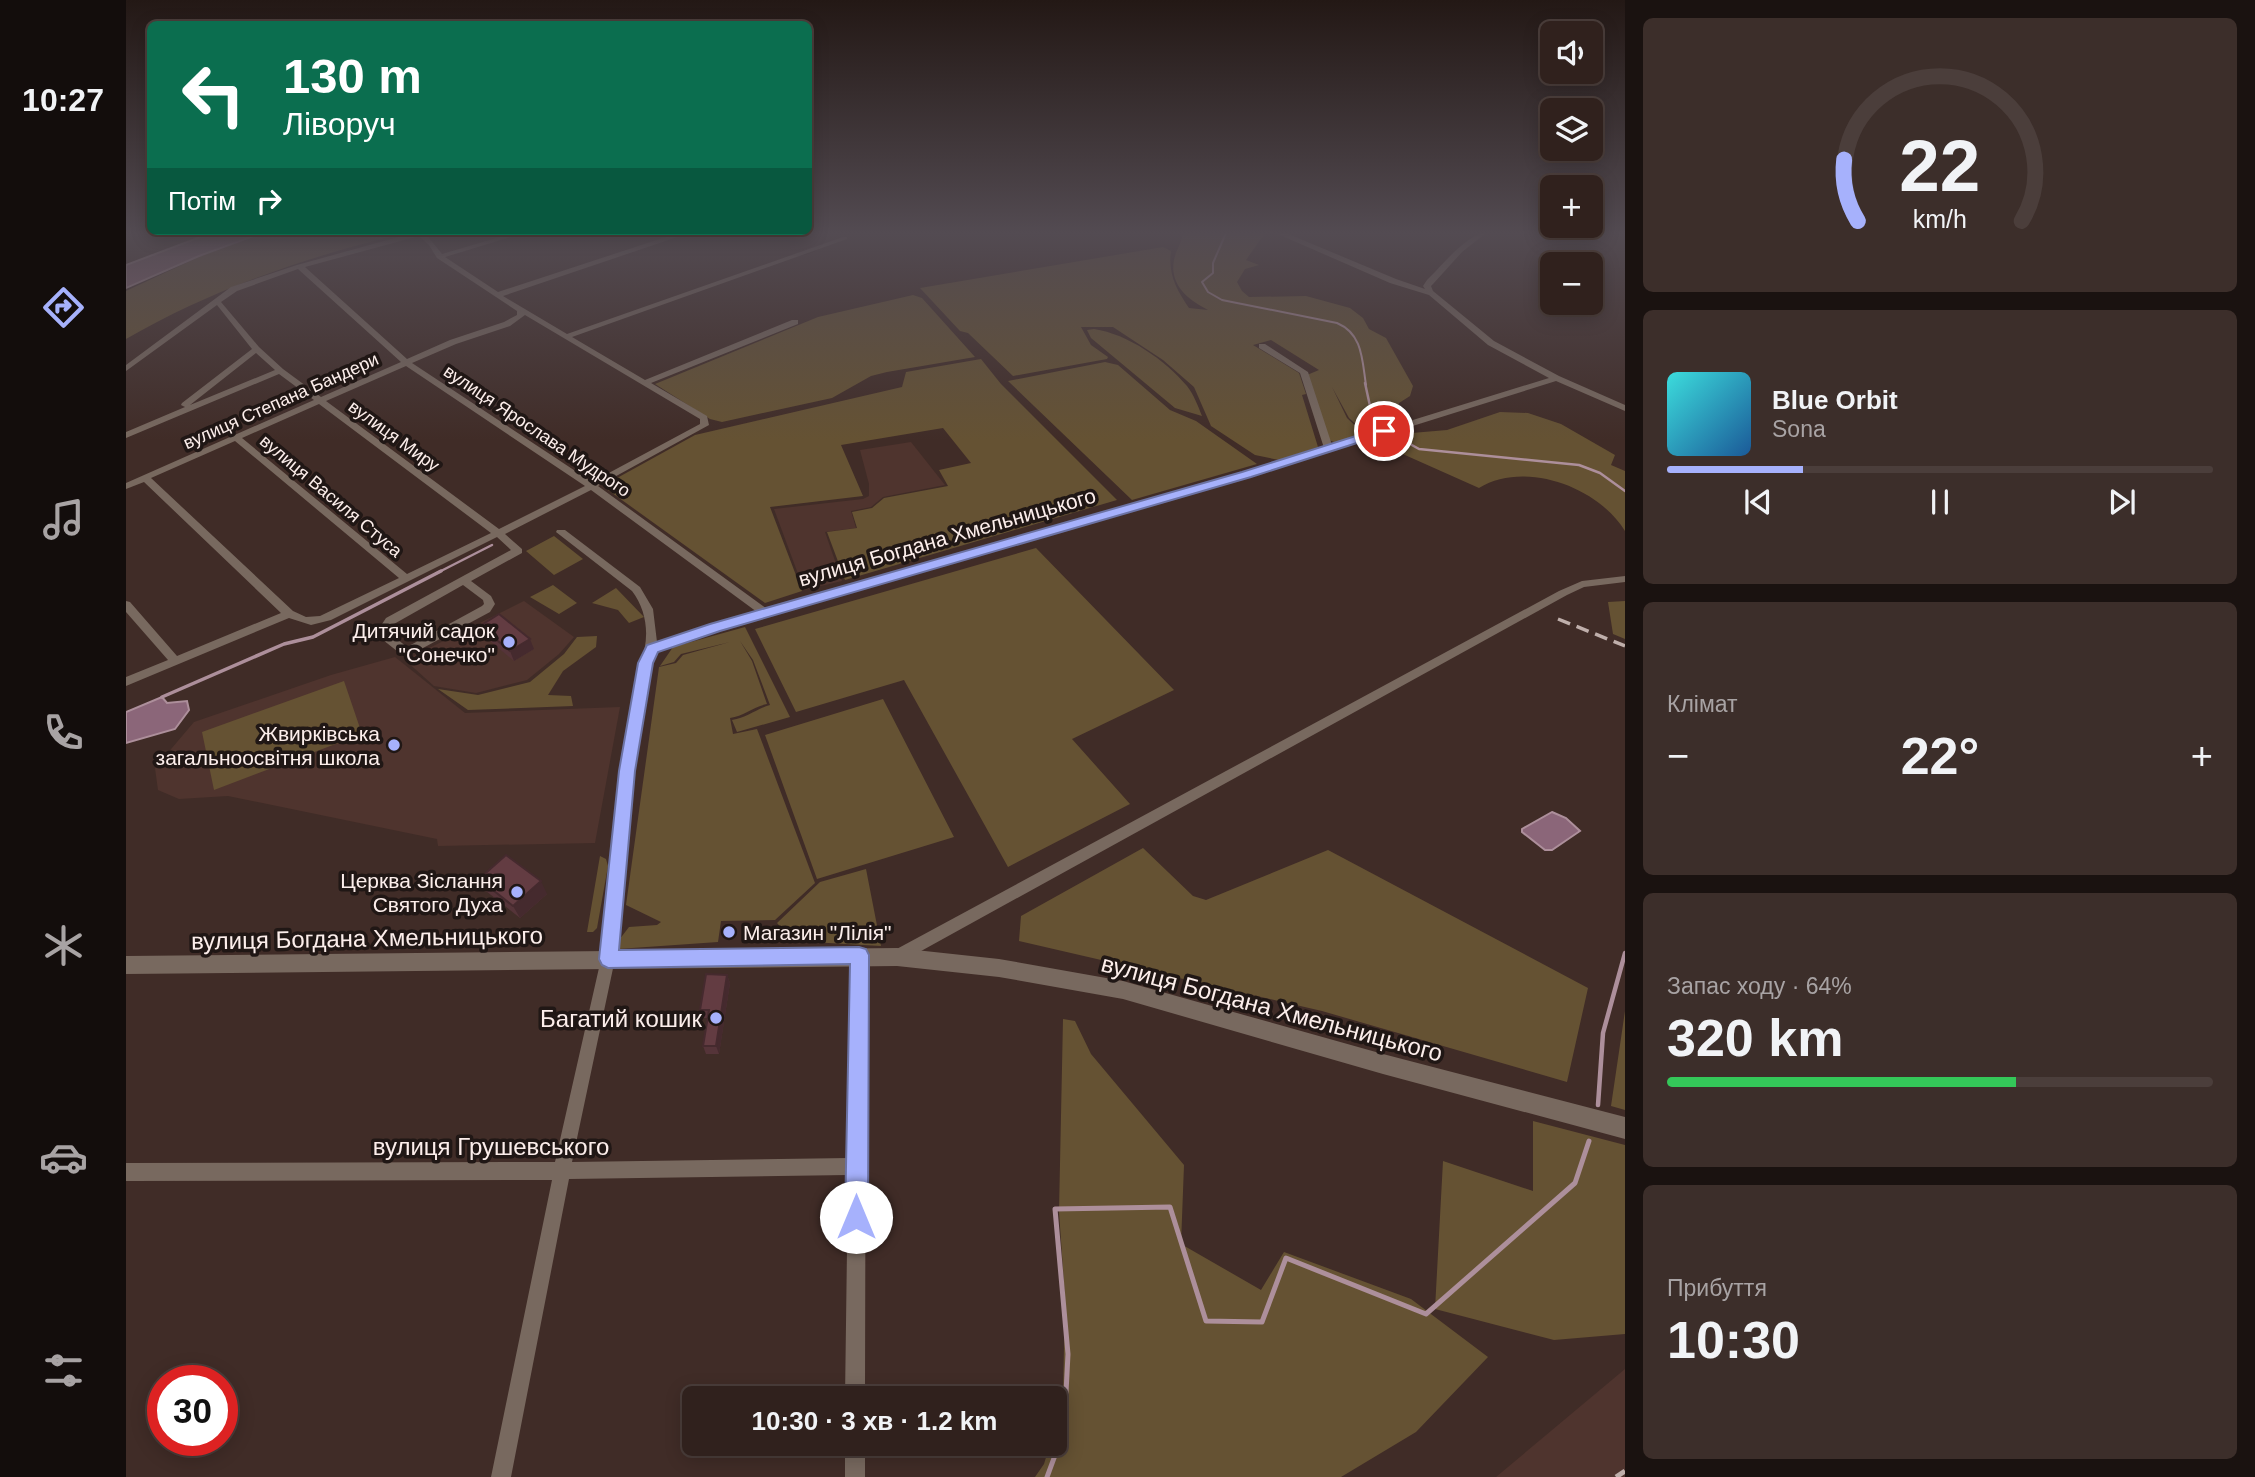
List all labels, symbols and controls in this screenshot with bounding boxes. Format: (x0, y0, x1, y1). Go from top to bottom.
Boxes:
map controls (1540, 21, 1603, 315)
button: sound (1540, 21, 1603, 84)
icon: left (168, 49, 259, 140)
text: 130 m (283, 49, 422, 103)
text: 10:27 (22, 82, 104, 118)
button: layers (1540, 98, 1603, 161)
text: Ліворуч (283, 106, 396, 142)
text: 22 (1900, 125, 1980, 206)
button: + (1540, 175, 1603, 238)
icon: right (250, 182, 288, 220)
text: Потім (168, 186, 236, 216)
text: km/h (1913, 205, 1967, 233)
button: − (1540, 252, 1603, 315)
icon: directions (39, 283, 88, 332)
street label: вулиця Степана Бандери (180, 349, 382, 453)
street label: вулиця Ярослава Мудрого (440, 361, 634, 501)
text: Blue Orbit (1772, 385, 1898, 415)
street label: вулиця Миру (345, 396, 443, 476)
pin (1354, 401, 1414, 461)
icon: arrive (1365, 412, 1403, 450)
text: Sona (1772, 416, 1826, 442)
street label: вулиця Василя Стуса (256, 431, 407, 562)
street label: вулиця Богдана Хмельницького (796, 483, 1098, 591)
icon: previous (1739, 483, 1777, 521)
icon: pause (1921, 483, 1959, 521)
icon: next (2103, 483, 2141, 521)
icon: music (39, 495, 88, 544)
place label: Дитячий садок "Сонечко" (353, 619, 496, 666)
marker: Дитячий садок "Сонечко" (501, 634, 517, 650)
text: Клімат (1667, 691, 1738, 717)
icon: phone (39, 708, 88, 757)
place label: Жвирківська загальноосвітня школа (156, 722, 380, 769)
text: 22° (1901, 727, 1979, 785)
text: − (1667, 735, 1689, 777)
text: + (2191, 735, 2213, 777)
marker: Жвирківська загальноосвітня школа (386, 737, 402, 753)
place label: Церква Зіслання Святого Духа (340, 869, 503, 916)
marker: Церква Зіслання Святого Духа (509, 884, 525, 900)
icon: climate (39, 921, 88, 970)
street label: вулиця Богдана Хмельницького (191, 921, 543, 955)
place label: Магазин "Лілія" (743, 921, 892, 944)
marker: Магазин "Лілія" (721, 924, 737, 940)
street label: вулиця Богдана Хмельницького (1098, 949, 1446, 1067)
text: Запас ходу · 64% (1667, 973, 1852, 999)
place label: Багатий кошик (540, 1005, 702, 1032)
text: 320 km (1667, 1009, 1843, 1067)
marker: Багатий кошик (708, 1010, 724, 1026)
icon: car (39, 1133, 88, 1182)
street label: вулиця Грушевського (373, 1133, 609, 1160)
position arrow (819, 1180, 893, 1254)
text: Прибуття (1667, 1275, 1767, 1301)
text: 10:30 (1667, 1311, 1800, 1369)
icon: filters (39, 1346, 88, 1395)
speed limit sign: 30 (147, 1365, 238, 1456)
text: 10:30 · 3 хв · 1.2 km (752, 1406, 997, 1436)

